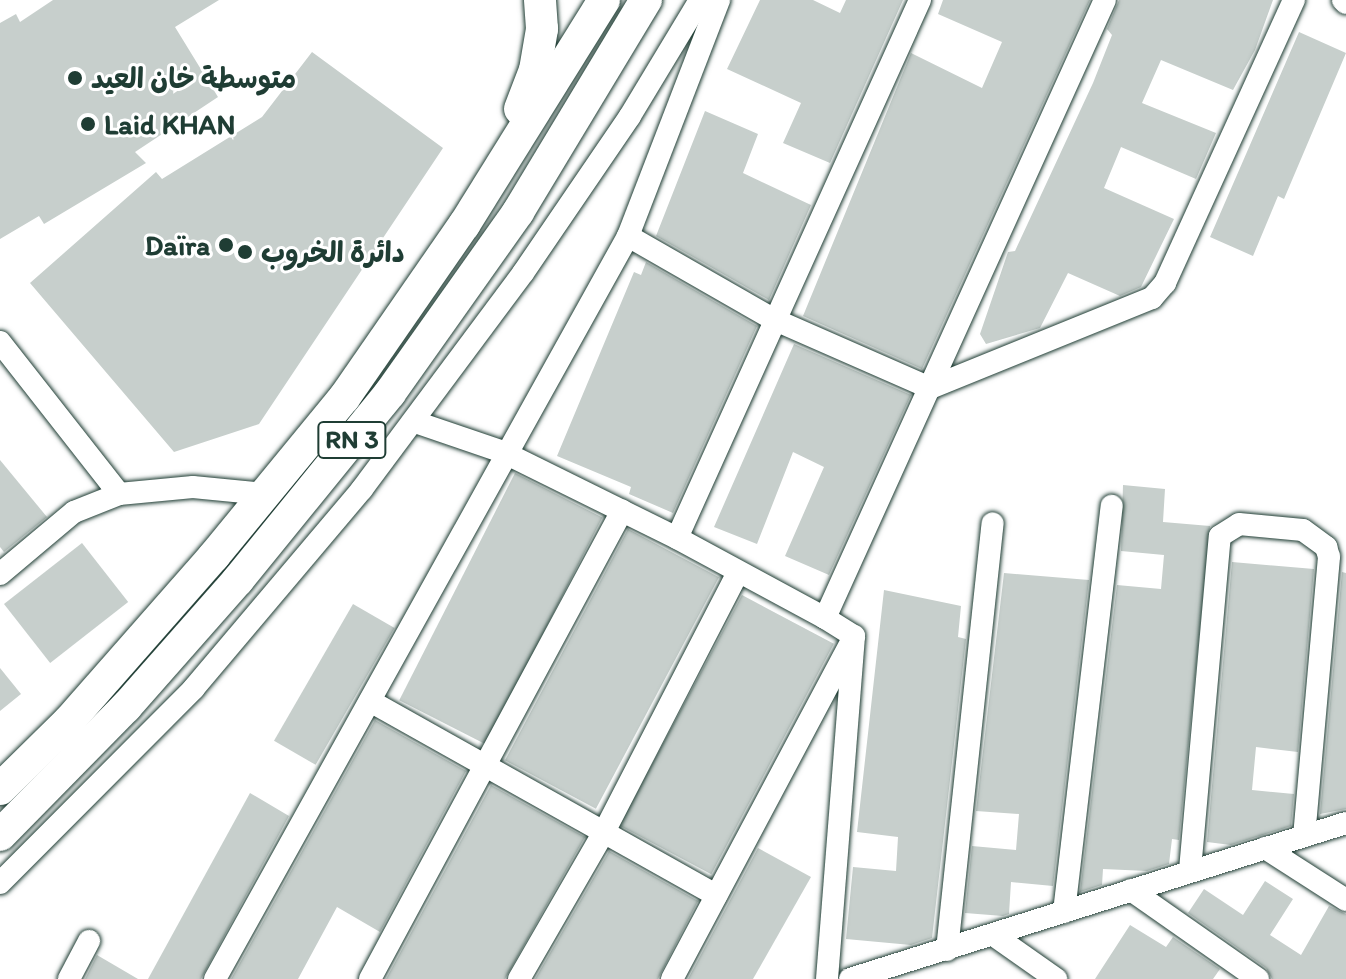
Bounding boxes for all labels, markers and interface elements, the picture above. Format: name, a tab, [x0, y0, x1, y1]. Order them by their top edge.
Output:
place label: متوسطة خان العيد	[91, 61, 296, 95]
marker: متوسطة خان العيد	[66, 69, 84, 87]
place label: Laid KHAN	[104, 107, 236, 141]
marker: Laid KHAN	[79, 115, 97, 133]
place label: Daïra	[145, 228, 210, 262]
place label: دائرة الخروب	[261, 235, 405, 269]
marker: Daïra	[217, 236, 235, 254]
marker: دائرة الخروب	[236, 243, 254, 261]
road number: RN 3	[316, 418, 388, 462]

